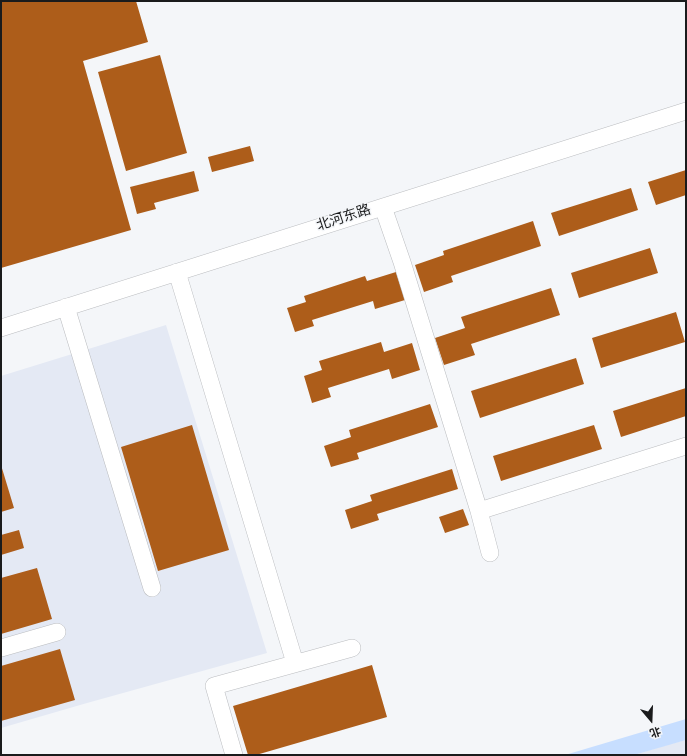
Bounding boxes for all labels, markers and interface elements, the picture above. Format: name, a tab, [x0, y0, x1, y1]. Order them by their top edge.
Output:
street label: 北河东路	[315, 202, 373, 236]
north arrow	[631, 700, 671, 740]
text: 北	[647, 722, 663, 742]

